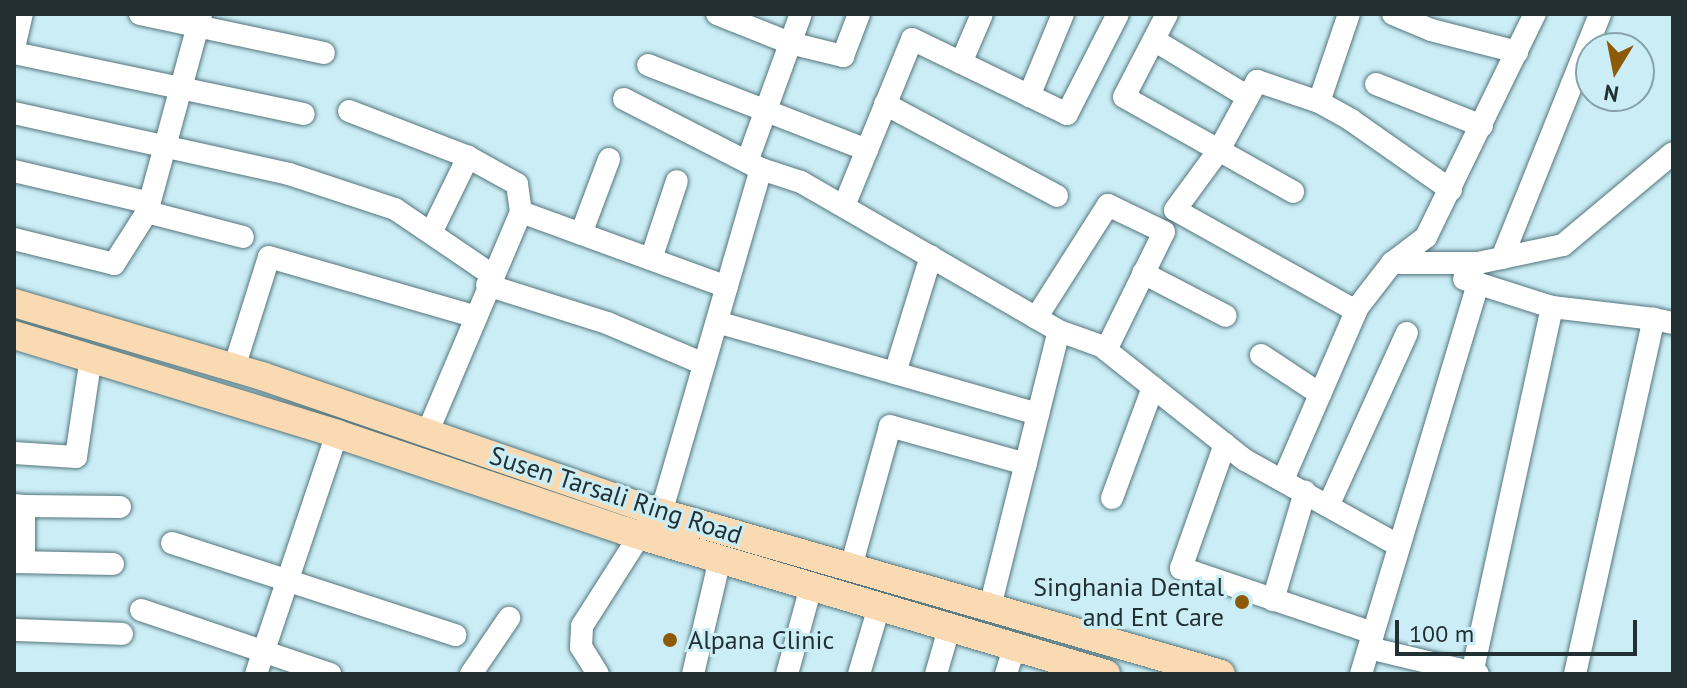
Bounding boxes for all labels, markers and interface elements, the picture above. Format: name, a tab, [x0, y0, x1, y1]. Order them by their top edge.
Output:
north arrow	[1575, 32, 1655, 112]
text: N	[1602, 79, 1621, 109]
street label: Susen Tarsali Ring Road	[485, 439, 747, 551]
place label: Singhania Dental and Ent Care	[1033, 571, 1224, 632]
marker: Singhania Dental and Ent Care	[1231, 591, 1253, 613]
scale bar	[1399, 604, 1641, 654]
text: 100 m	[1409, 618, 1474, 649]
place label: Alpana Clinic	[688, 624, 834, 656]
marker: Alpana Clinic	[659, 629, 681, 651]

